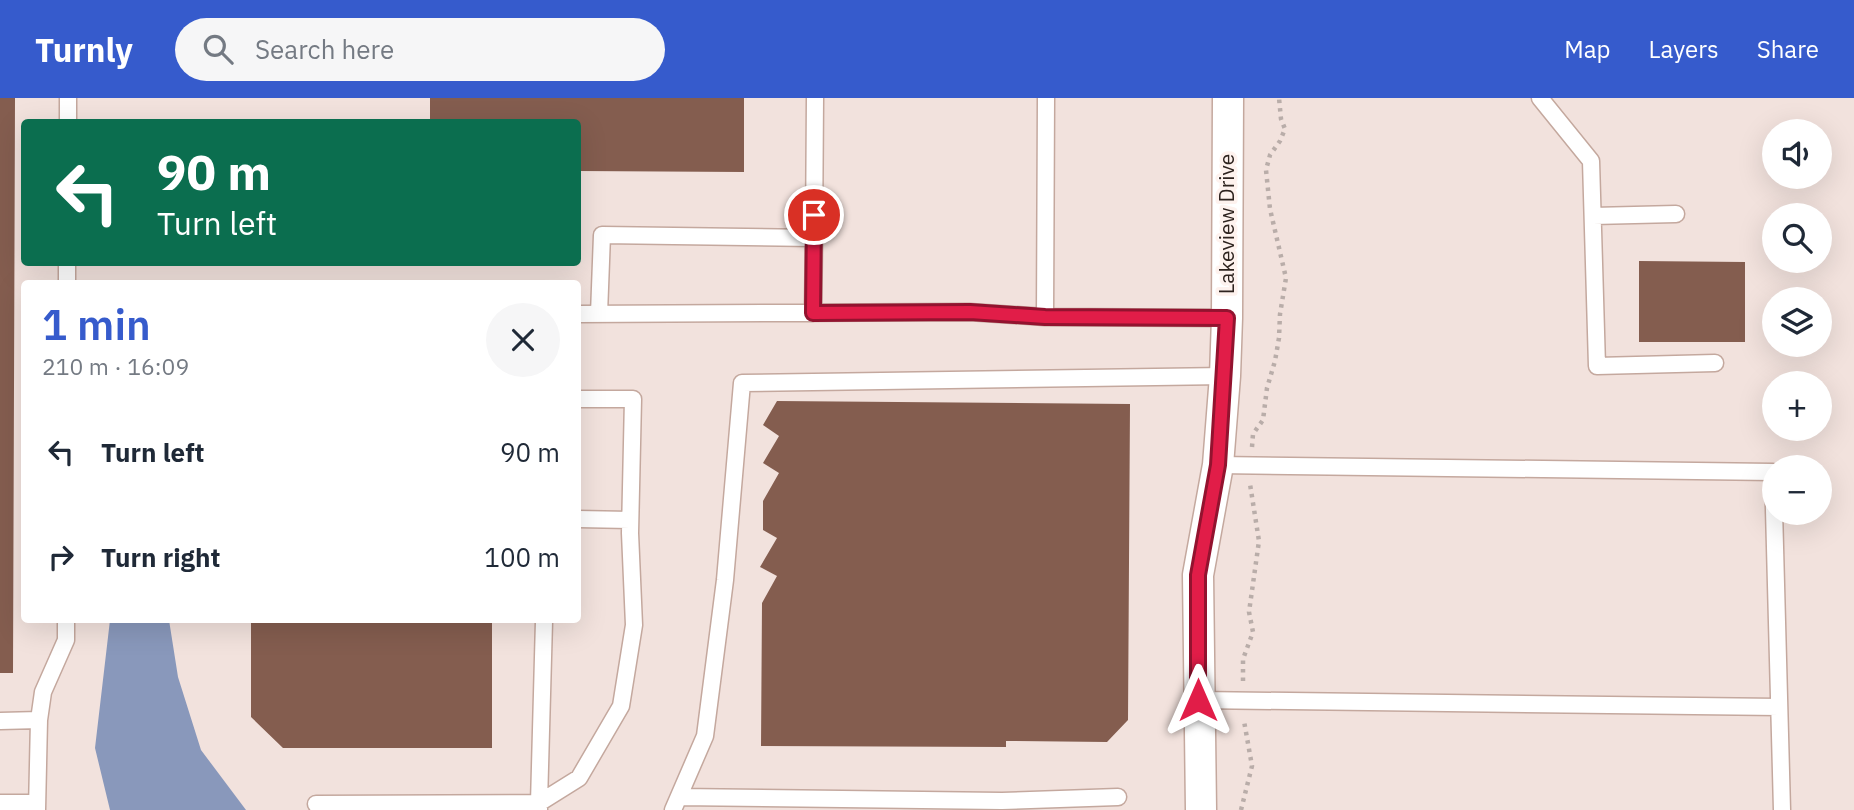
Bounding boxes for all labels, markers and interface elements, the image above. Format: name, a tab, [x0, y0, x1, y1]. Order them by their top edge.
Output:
search box	[175, 18, 665, 81]
text: Turnly	[35, 28, 133, 71]
icon: search	[199, 30, 237, 68]
text: Search here	[255, 32, 394, 66]
text: Map	[1564, 33, 1611, 65]
text: Layers	[1649, 33, 1719, 65]
text: Share	[1757, 33, 1819, 65]
map controls	[1762, 119, 1832, 525]
button: sound	[1762, 119, 1832, 189]
text: 90 m	[157, 140, 271, 203]
icon: left	[42, 147, 133, 238]
street label: Lakeview Drive	[1212, 154, 1240, 294]
pin	[784, 185, 844, 245]
icon: arrive	[795, 196, 833, 234]
text: Turn left	[157, 202, 277, 244]
button: search	[1762, 203, 1832, 273]
button: layers	[1762, 287, 1832, 357]
text: 1 min	[42, 297, 151, 352]
button: close	[486, 303, 560, 377]
text: 210 m · 16:09	[42, 351, 189, 381]
button: +	[1762, 371, 1832, 441]
icon: left	[42, 433, 80, 471]
text: Turn left	[101, 435, 204, 469]
text: 90 m	[500, 435, 560, 469]
button: −	[1762, 455, 1832, 525]
icon: right	[42, 538, 80, 576]
text: Turn right	[101, 540, 220, 574]
text: 100 m	[484, 540, 560, 574]
position arrow	[1161, 663, 1235, 737]

